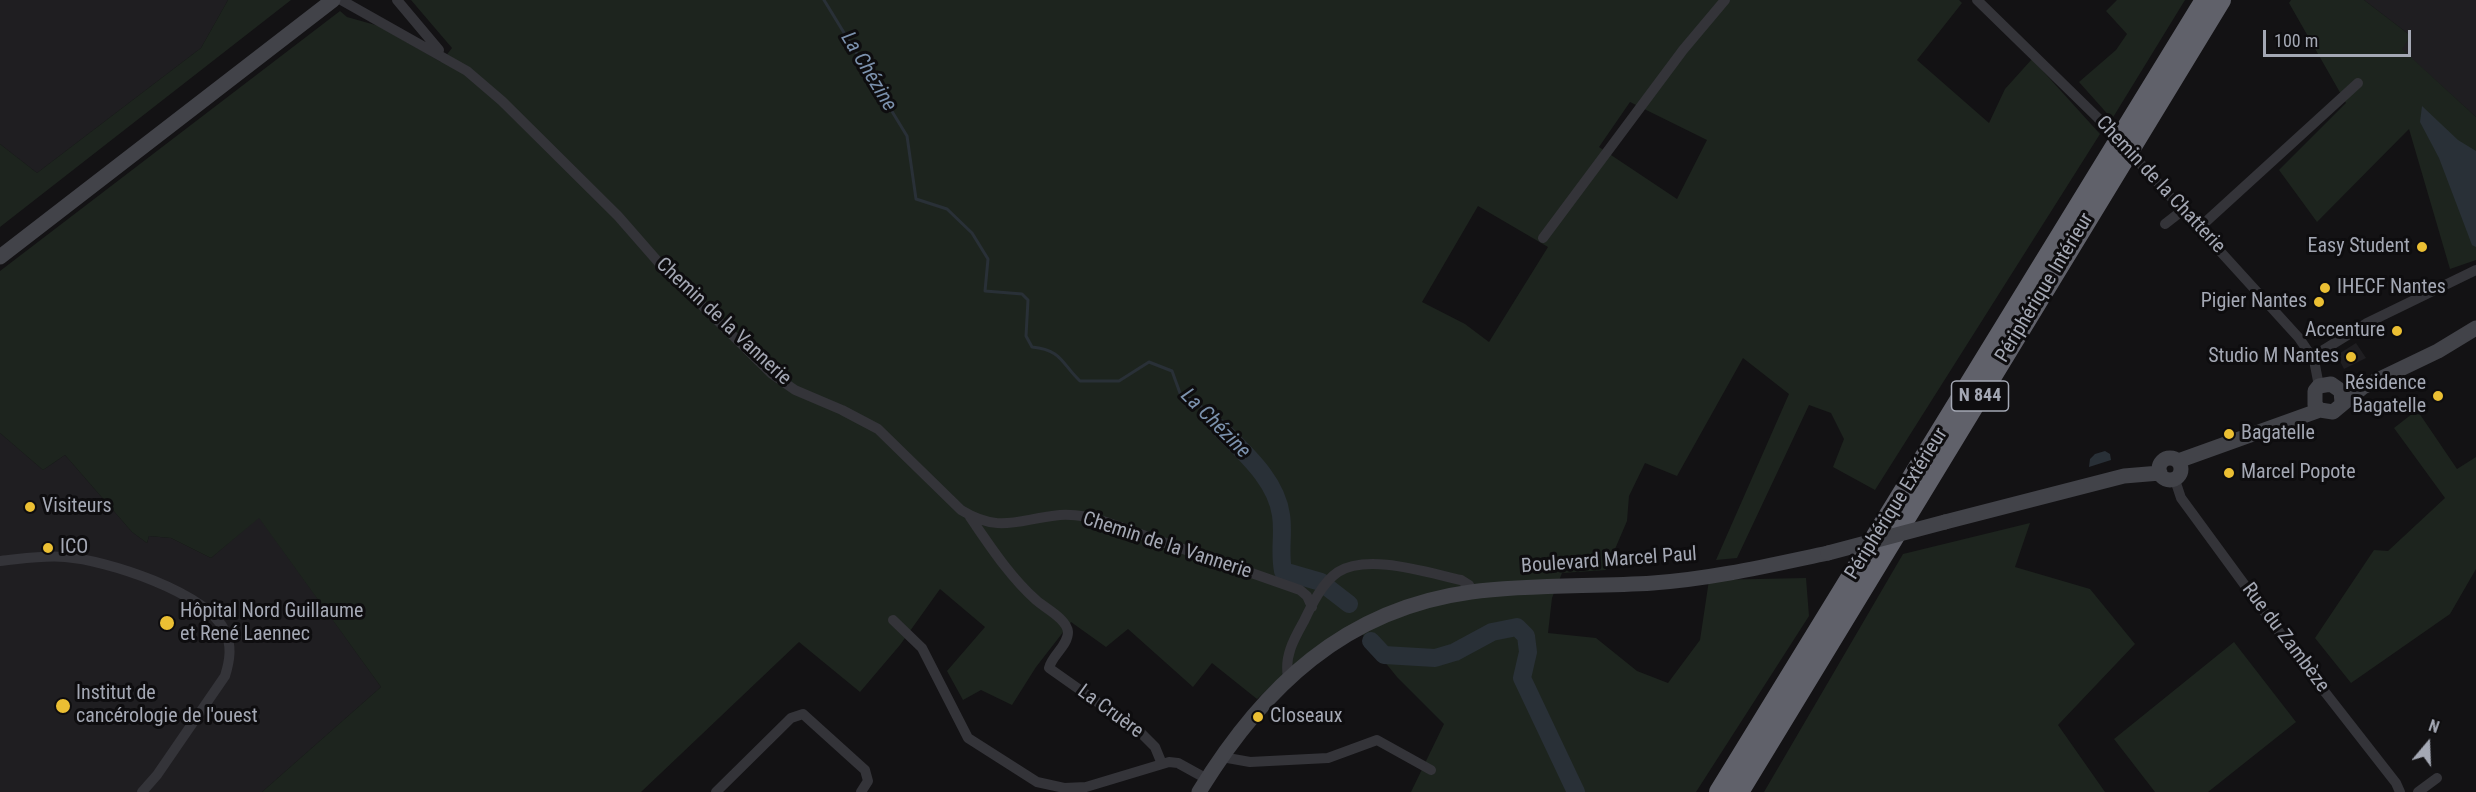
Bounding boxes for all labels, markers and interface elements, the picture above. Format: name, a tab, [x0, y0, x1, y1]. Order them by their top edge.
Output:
scale bar	[2266, 18, 2414, 56]
water label: La Chézine	[834, 28, 902, 116]
text: 100 m	[2274, 30, 2318, 51]
street label: Chemin de la Chatterie	[2090, 111, 2230, 259]
street label: Périphérique Intérieur	[1991, 209, 2099, 367]
place label: Easy Student	[2308, 235, 2410, 259]
marker: Easy Student	[2415, 240, 2429, 254]
street label: Chemin de la Vannerie	[650, 253, 796, 391]
place label: IHECF Nantes	[2337, 276, 2446, 300]
marker: IHECF Nantes	[2318, 281, 2332, 295]
place label: Pigier Nantes	[2201, 290, 2307, 314]
marker: Pigier Nantes	[2312, 295, 2326, 309]
place label: Accenture	[2305, 319, 2385, 343]
marker: Accenture	[2390, 324, 2404, 338]
place label: Studio M Nantes	[2208, 345, 2339, 369]
marker: Studio M Nantes	[2344, 350, 2358, 364]
place label: Résidence Bagatelle	[2345, 372, 2426, 419]
road number: N 844	[1952, 381, 2008, 411]
water label: La Chézine	[1175, 384, 1255, 464]
marker: Résidence Bagatelle	[2431, 389, 2445, 403]
place label: Bagatelle	[2241, 422, 2315, 446]
street label: Périphérique Extérieur	[1841, 424, 1953, 584]
marker: Bagatelle	[2222, 427, 2236, 441]
place label: Marcel Popote	[2241, 461, 2356, 485]
marker: Marcel Popote	[2222, 466, 2236, 480]
place label: Visiteurs	[42, 495, 112, 519]
marker: Visiteurs	[23, 500, 37, 514]
street label: Chemin de la Vannerie	[1080, 507, 1254, 585]
place label: ICO	[60, 536, 88, 560]
marker: ICO	[41, 541, 55, 555]
street label: Boulevard Marcel Paul	[1520, 543, 1698, 579]
street label: Rue du Zambèze	[2236, 579, 2334, 697]
place label: Hôpital Nord Guillaume et René Laennec	[180, 600, 363, 647]
marker: Hôpital Nord Guillaume et René Laennec	[158, 614, 176, 632]
street label: La Cruère	[1072, 680, 1148, 744]
place label: Institut de cancérologie de l'ouest	[76, 682, 258, 729]
marker: Institut de cancérologie de l'ouest	[54, 697, 72, 715]
place label: Closeaux	[1270, 705, 1342, 729]
marker: Closeaux	[1251, 710, 1265, 724]
north arrow	[2398, 714, 2458, 774]
text: N	[2426, 716, 2442, 737]

